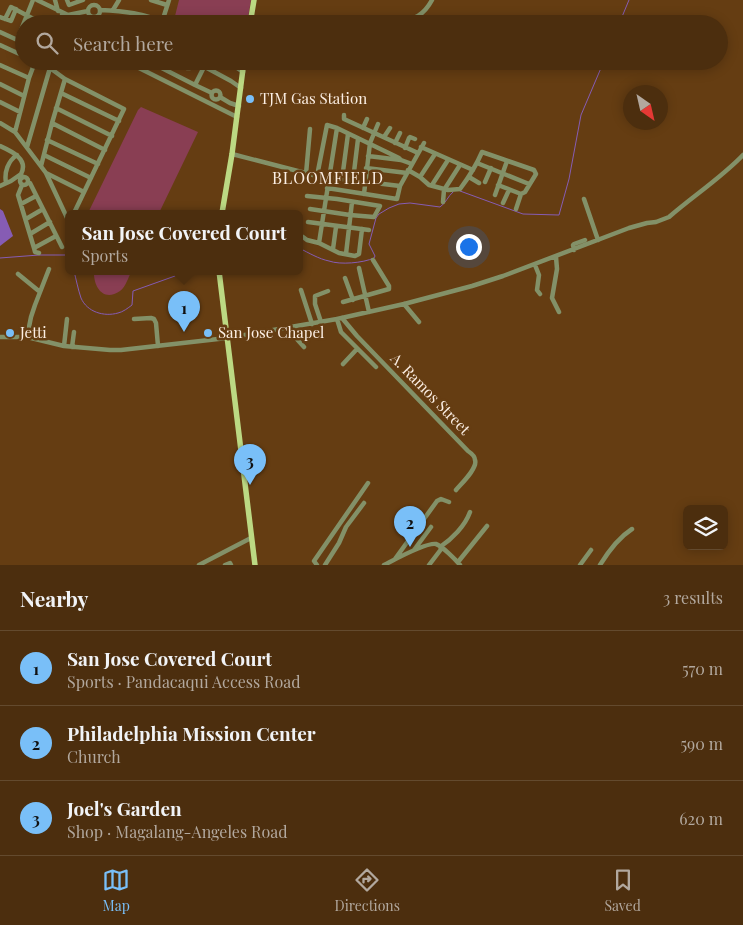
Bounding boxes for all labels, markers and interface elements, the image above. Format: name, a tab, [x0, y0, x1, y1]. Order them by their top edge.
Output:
search box	[15, 15, 728, 70]
icon: search	[33, 29, 61, 57]
text: Search here	[73, 30, 173, 56]
north arrow	[623, 85, 668, 130]
place label: TJM Gas Station	[260, 88, 367, 108]
marker: TJM Gas Station	[244, 93, 256, 105]
district label: BLOOMFIELD	[272, 167, 384, 188]
popup	[65, 210, 303, 275]
text: San Jose Covered Court	[82, 219, 287, 245]
your location	[456, 234, 482, 260]
text: Sports	[82, 245, 128, 266]
pin: 1	[168, 291, 200, 332]
place label: Jetti	[19, 322, 47, 342]
place label: San Jose Chapel	[218, 322, 324, 342]
marker: Jetti	[4, 327, 16, 339]
marker: San Jose Chapel	[202, 327, 214, 339]
street label: A. Ramos Street	[386, 347, 475, 439]
pin: 3	[234, 444, 266, 485]
map controls	[683, 505, 728, 550]
button: layers	[683, 505, 728, 550]
pin: 2	[394, 506, 426, 547]
text: Nearby	[20, 584, 89, 612]
text: 3 results	[663, 587, 723, 608]
text: San Jose Covered Court	[67, 645, 272, 671]
text: 1	[33, 658, 39, 679]
text: 570 m	[682, 658, 723, 679]
text: Sports · Pandacaqui Access Road	[67, 671, 300, 692]
text: Philadelphia Mission Center	[67, 720, 316, 746]
text: 2	[32, 733, 40, 754]
text: 590 m	[680, 733, 723, 754]
text: Church	[67, 746, 121, 767]
text: Joel's Garden	[67, 795, 182, 821]
text: 3	[32, 808, 40, 829]
text: 620 m	[679, 808, 723, 829]
text: Shop · Magalang-Angeles Road	[67, 821, 287, 842]
tab: Map	[102, 866, 130, 915]
tab: Directions	[335, 866, 400, 915]
tab: Saved	[604, 866, 641, 915]

